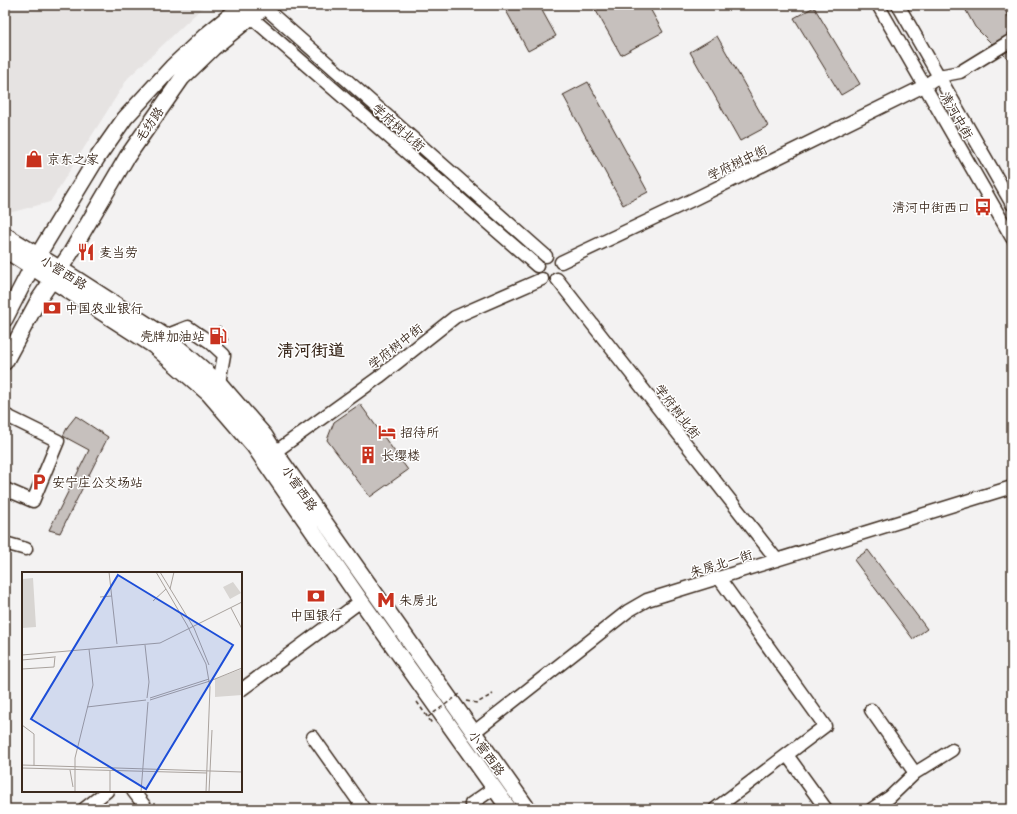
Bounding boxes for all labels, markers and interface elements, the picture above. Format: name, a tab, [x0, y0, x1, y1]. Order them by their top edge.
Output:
street label: 清河中街	[937, 89, 976, 142]
street label: 学府树北街	[369, 100, 428, 154]
street label: 毛纺路	[132, 104, 167, 145]
street label: 学府树中街	[705, 141, 770, 183]
shop icon: 京东之家	[24, 149, 44, 169]
place label: 京东之家	[47, 152, 99, 167]
bus stop icon: 清河中街西口	[973, 197, 993, 217]
place label: 清河中街西口	[892, 200, 970, 215]
restaurant icon: 麦当劳	[76, 242, 96, 262]
place label: 麦当劳	[99, 245, 138, 260]
street label: 小营西路	[38, 252, 90, 293]
bank icon: 中国农业银行	[42, 298, 62, 318]
place label: 中国农业银行	[65, 301, 143, 316]
street label: 学府树中街	[365, 320, 426, 372]
fuel station icon: 壳牌加油站	[208, 326, 228, 346]
place label: 壳牌加油站	[140, 329, 205, 344]
district label: 清河街道	[277, 341, 345, 360]
street label: 学府树北街	[652, 381, 704, 442]
hotel icon: 招待所	[377, 422, 397, 442]
place label: 招待所	[400, 425, 439, 440]
building icon: 长缨楼	[358, 445, 378, 465]
place label: 长缨楼	[381, 448, 420, 463]
street label: 小营西路	[279, 463, 321, 514]
parking icon: 安宁庄公交场站	[29, 472, 49, 492]
place label: 安宁庄公交场站	[52, 475, 143, 490]
street label: 朱房北一街	[688, 547, 754, 580]
inset map	[22, 572, 242, 792]
bank icon: 中国银行	[306, 586, 326, 606]
metro station icon: 朱房北	[376, 590, 396, 610]
place label: 朱房北	[399, 593, 438, 608]
place label: 中国银行	[290, 608, 342, 623]
street label: 小营西路	[465, 728, 508, 779]

